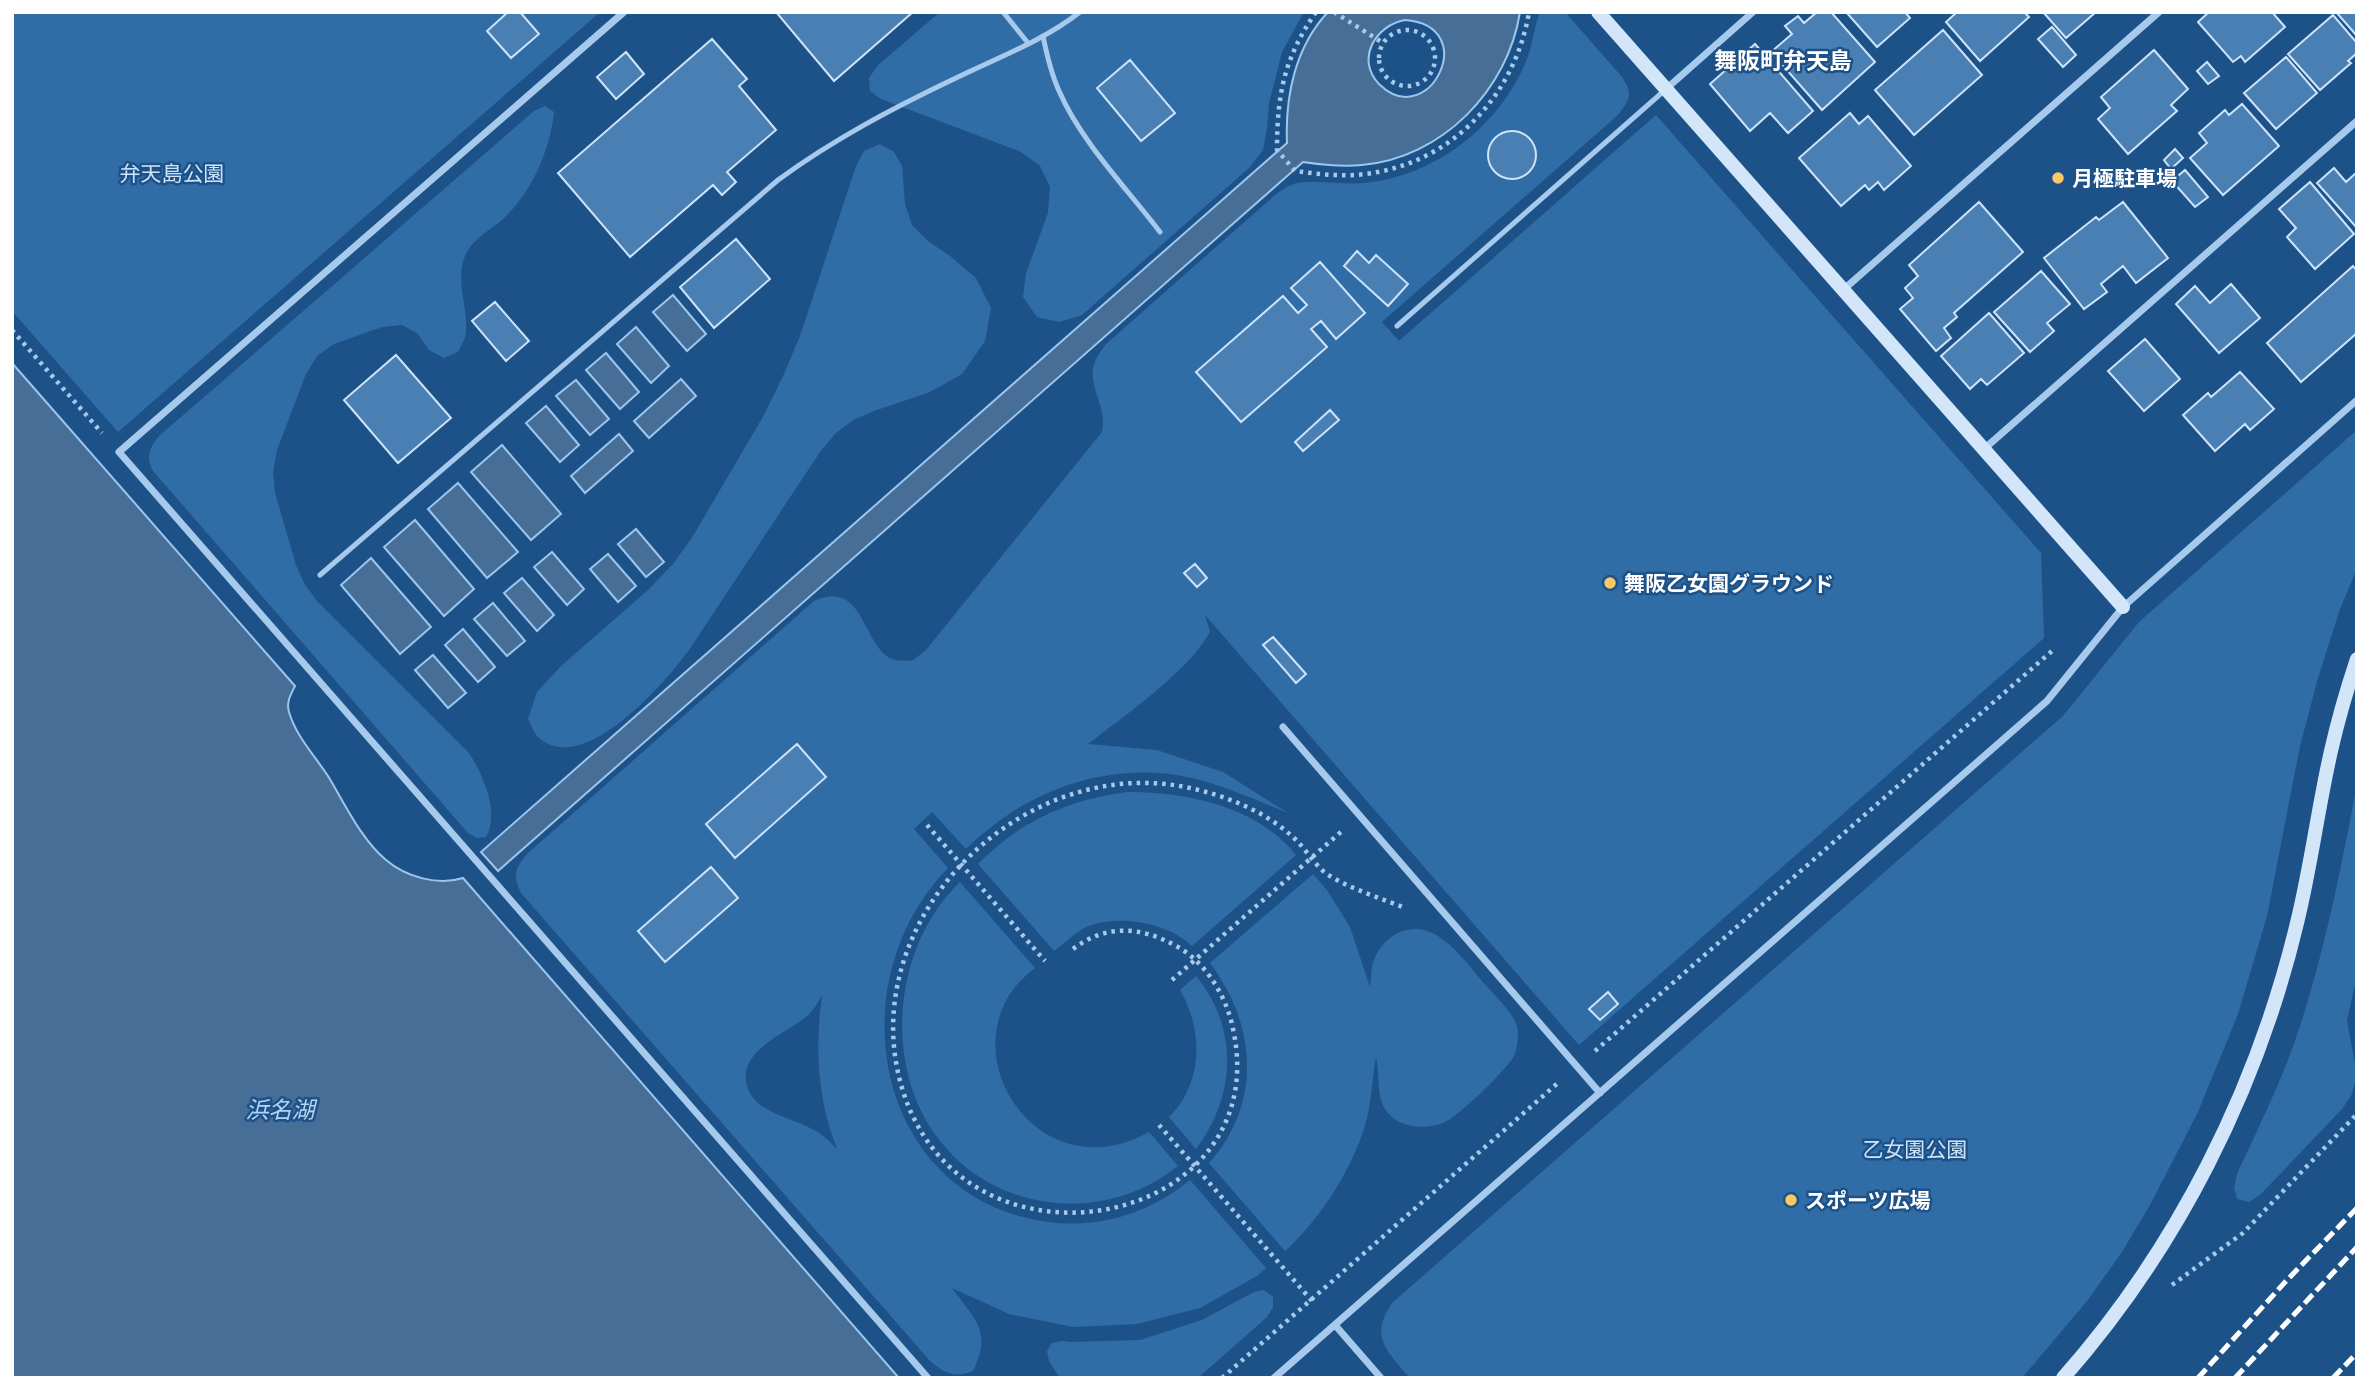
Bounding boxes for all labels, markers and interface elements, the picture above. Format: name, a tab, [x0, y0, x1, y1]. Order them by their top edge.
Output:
district label: 舞阪町弁天島	[1714, 45, 1852, 75]
park label: 弁天島公園	[120, 159, 225, 187]
place label: 月極駐車場	[2072, 164, 2177, 192]
marker: 月極駐車場	[2050, 170, 2066, 186]
place label: 舞阪乙女園グラウンド	[1624, 569, 1834, 597]
marker: 舞阪乙女園グラウンド	[1602, 575, 1618, 591]
water label: 浜名湖	[246, 1094, 318, 1124]
park label: 乙女園公園	[1863, 1135, 1968, 1163]
place label: スポーツ広場	[1805, 1186, 1931, 1214]
marker: スポーツ広場	[1783, 1192, 1799, 1208]

